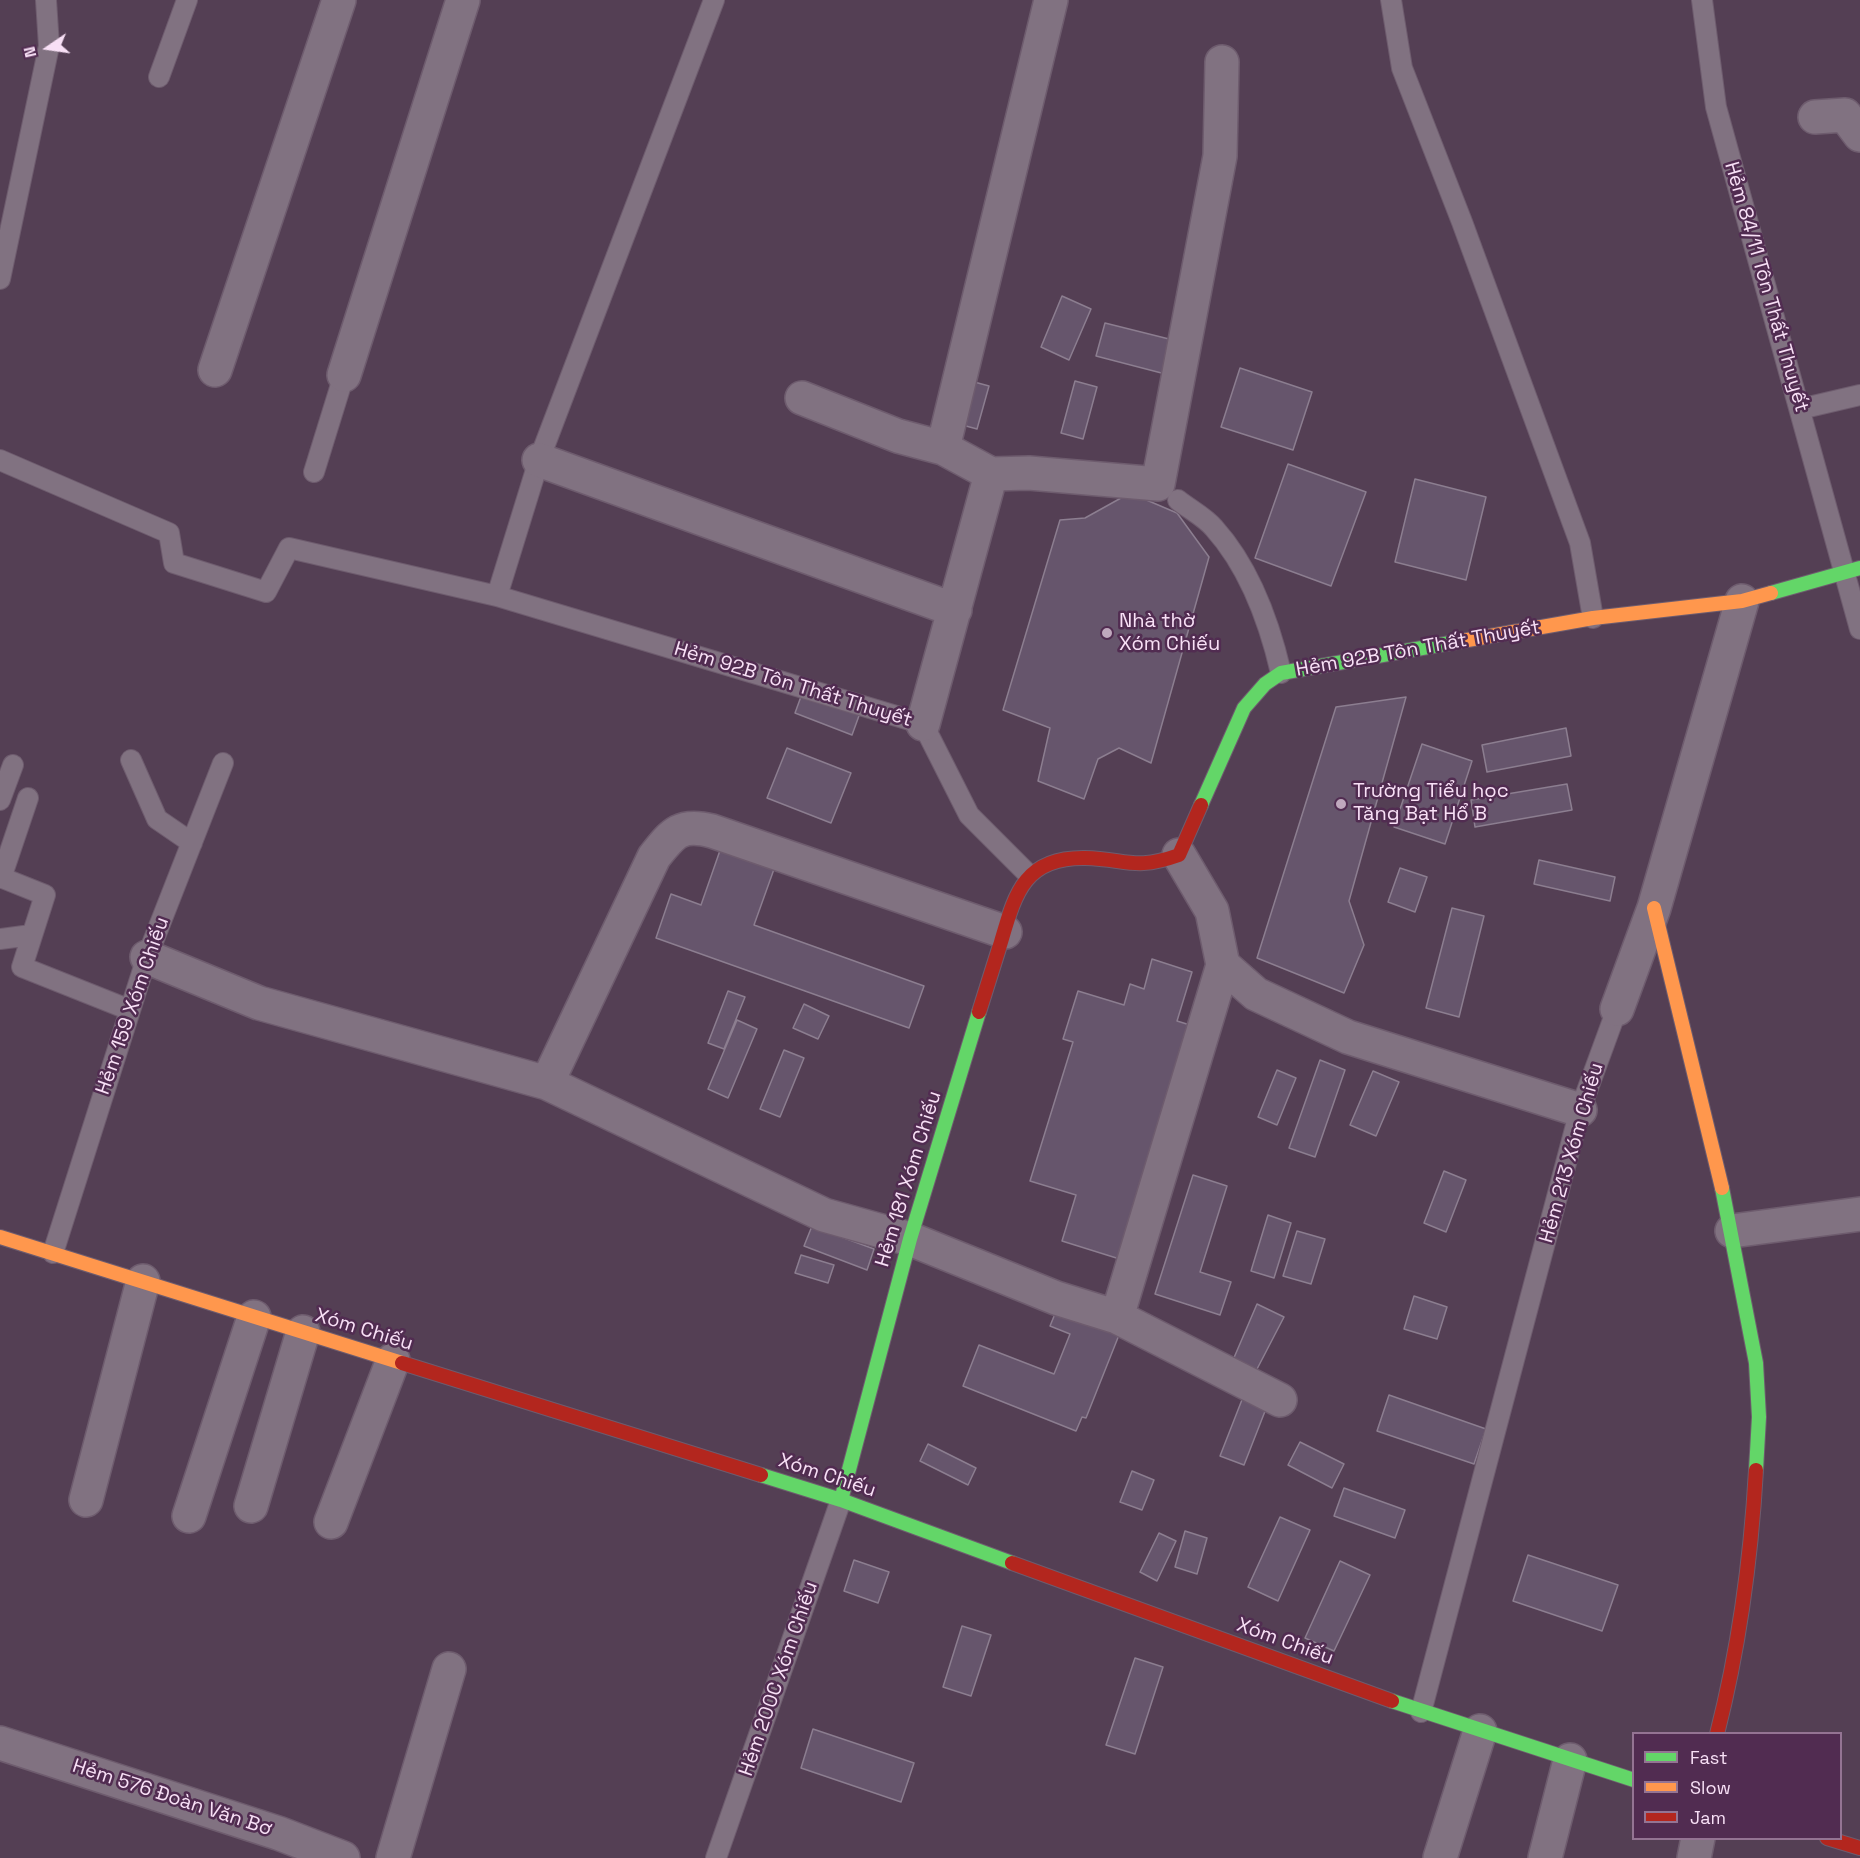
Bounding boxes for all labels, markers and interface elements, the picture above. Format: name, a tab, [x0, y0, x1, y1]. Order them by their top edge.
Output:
north arrow	[18, 18, 78, 78]
text: N	[19, 45, 41, 60]
street label: Hẻm 84/11 Tôn Thất Thuyết	[1719, 159, 1813, 415]
place label: Nhà thờ Xóm Chiếu	[1119, 610, 1220, 657]
street label: Hẻm 92B Tôn Thất Thuyết	[1294, 616, 1542, 682]
marker: Nhà thờ Xóm Chiếu	[1100, 626, 1114, 640]
street label: Hẻm 92B Tôn Thất Thuyết	[671, 637, 915, 733]
place label: Trường Tiểu học Tăng Bạt Hổ B	[1353, 780, 1509, 827]
marker: Trường Tiểu học Tăng Bạt Hổ B	[1334, 797, 1348, 811]
street label: Hẻm 159 Xóm Chiếu	[91, 914, 175, 1098]
street label: Hẻm 213 Xóm Chiếu	[1535, 1060, 1609, 1246]
street label: Hẻm 181 Xóm Chiếu	[871, 1088, 947, 1270]
street label: Xóm Chiếu	[312, 1304, 416, 1356]
street label: Xóm Chiếu	[775, 1449, 879, 1503]
street label: Hẻm 200C Xóm Chiếu	[734, 1579, 824, 1779]
street label: Xóm Chiếu	[1233, 1613, 1337, 1671]
legend	[1632, 1732, 1842, 1840]
text: Fast	[1690, 1746, 1727, 1769]
street label: Hẻm 576 Đoàn Văn Bơ	[69, 1754, 275, 1842]
text: Slow	[1690, 1776, 1731, 1799]
text: Jam	[1690, 1806, 1726, 1829]

